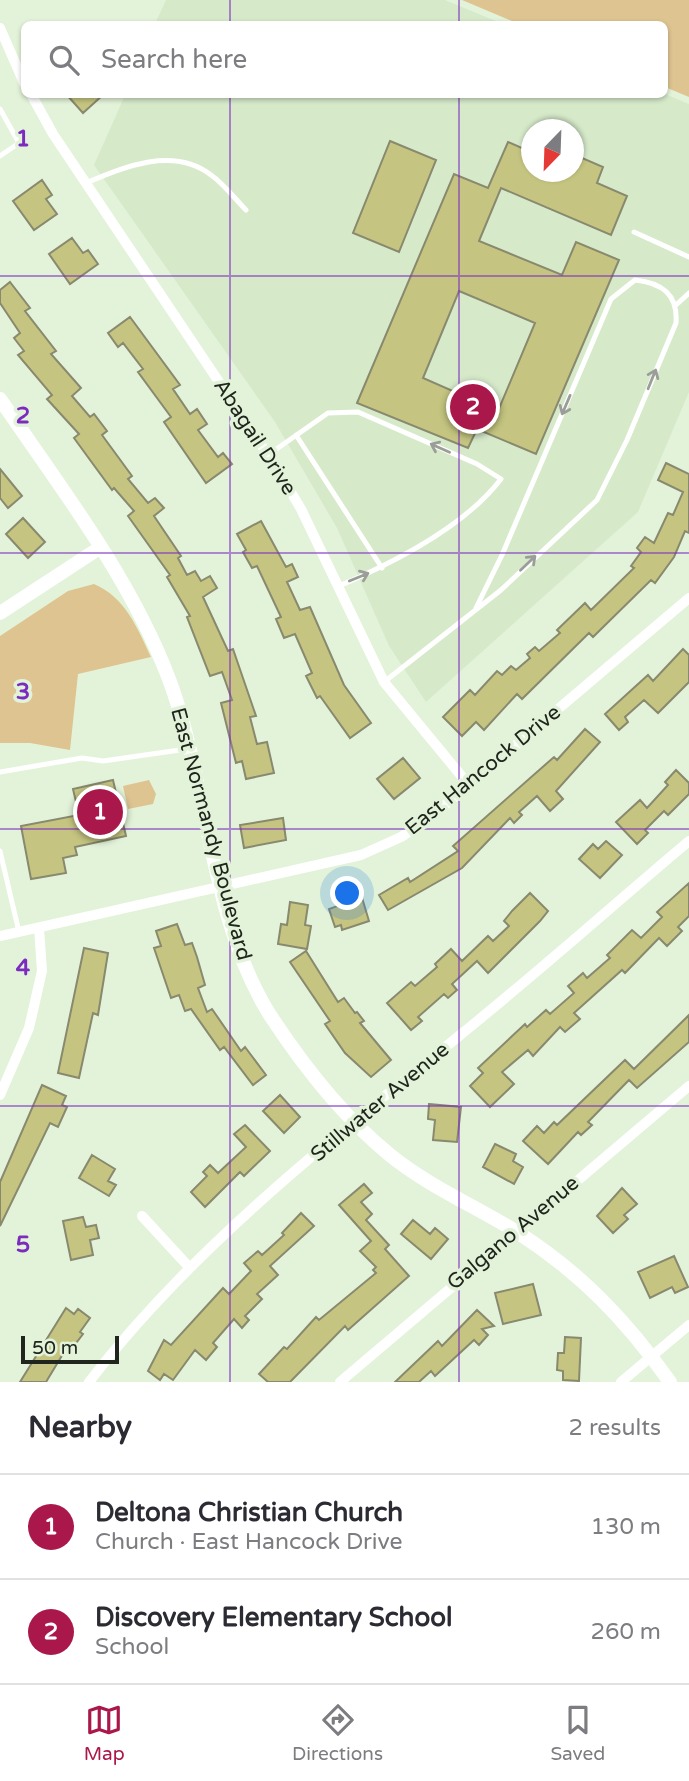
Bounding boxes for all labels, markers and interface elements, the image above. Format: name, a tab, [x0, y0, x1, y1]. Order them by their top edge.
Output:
search box	[21, 21, 668, 98]
icon: search	[45, 41, 83, 79]
text: Search here	[101, 44, 247, 75]
north arrow	[521, 119, 584, 182]
text: 1	[16, 125, 30, 153]
one-way arrow	[647, 368, 660, 390]
street label: Abagail Drive	[208, 374, 302, 500]
pin: 2	[450, 381, 496, 433]
one-way arrow	[558, 393, 571, 415]
text: 2	[16, 402, 30, 430]
one-way arrow	[430, 441, 451, 454]
one-way arrow	[519, 555, 536, 572]
one-way arrow	[348, 570, 370, 583]
text: 3	[16, 678, 30, 706]
street label: East Hancock Drive	[400, 700, 566, 840]
street label: East Normandy Boulevard	[165, 705, 257, 963]
pin: 1	[77, 786, 123, 838]
your location	[330, 876, 364, 910]
text: 4	[16, 954, 31, 982]
street label: Stillwater Avenue	[306, 1037, 454, 1167]
street label: Galgano Avenue	[442, 1171, 584, 1295]
text: 5	[16, 1231, 30, 1259]
scale bar	[21, 1333, 119, 1365]
text: 50 m	[32, 1337, 78, 1359]
text: Nearby	[28, 1409, 132, 1446]
text: 2 results	[568, 1414, 661, 1442]
text: Deltona Christian Church	[95, 1497, 403, 1528]
text: 1	[44, 1513, 58, 1541]
text: 130 m	[591, 1513, 661, 1541]
text: Church · East Hancock Drive	[95, 1528, 403, 1556]
text: Discovery Elementary School	[95, 1602, 453, 1633]
text: 2	[44, 1618, 58, 1646]
text: 260 m	[591, 1618, 661, 1646]
text: School	[95, 1633, 169, 1661]
tab: Map	[84, 1701, 125, 1765]
tab: Directions	[292, 1701, 383, 1765]
tab: Saved	[550, 1701, 605, 1765]

